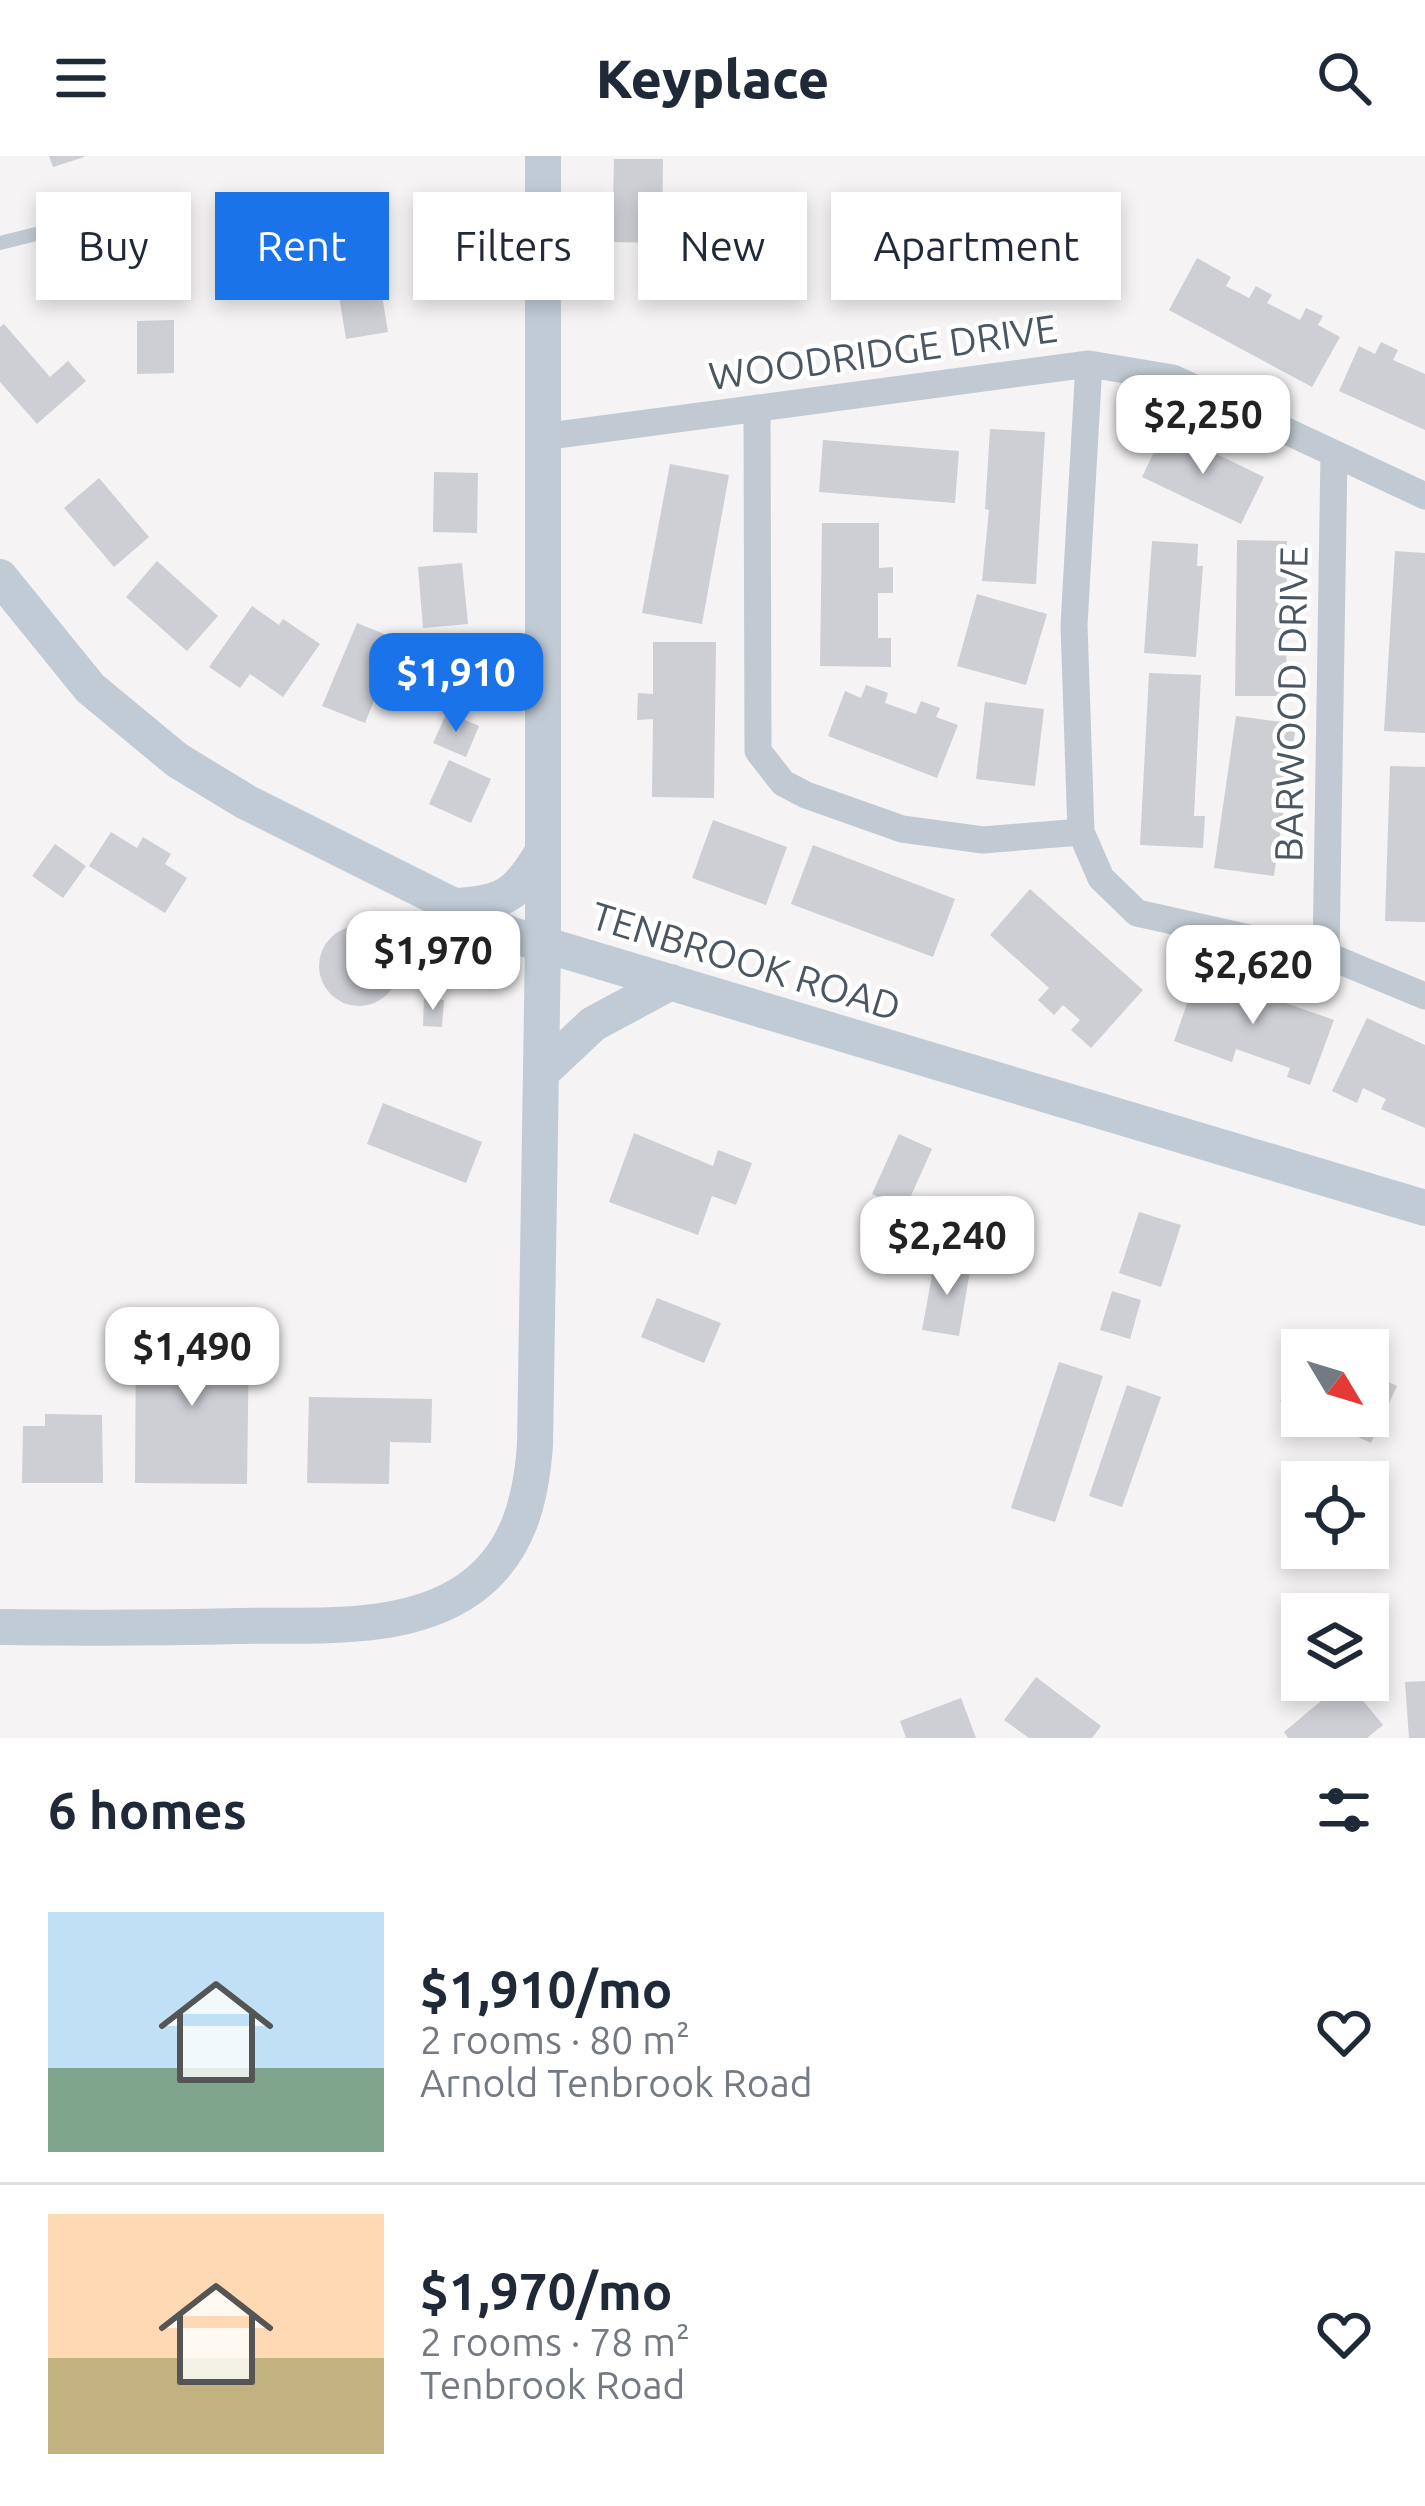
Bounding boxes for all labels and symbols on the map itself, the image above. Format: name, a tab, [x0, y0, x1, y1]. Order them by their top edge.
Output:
street label: WOODRIDGE DRIVE	[706, 306, 1060, 397]
pin: $2,250	[1105, 375, 1301, 477]
street label: BARWOOD DRIVE	[1266, 546, 1315, 862]
pin: $1,910	[358, 633, 554, 735]
street label: TENBROOK ROAD	[587, 893, 906, 1028]
pin: $1,970	[335, 911, 531, 1013]
pin: $2,620	[1155, 925, 1351, 1027]
pin: $2,240	[849, 1196, 1045, 1298]
pin: $1,490	[94, 1307, 290, 1409]
north arrow	[1281, 1329, 1389, 1437]

